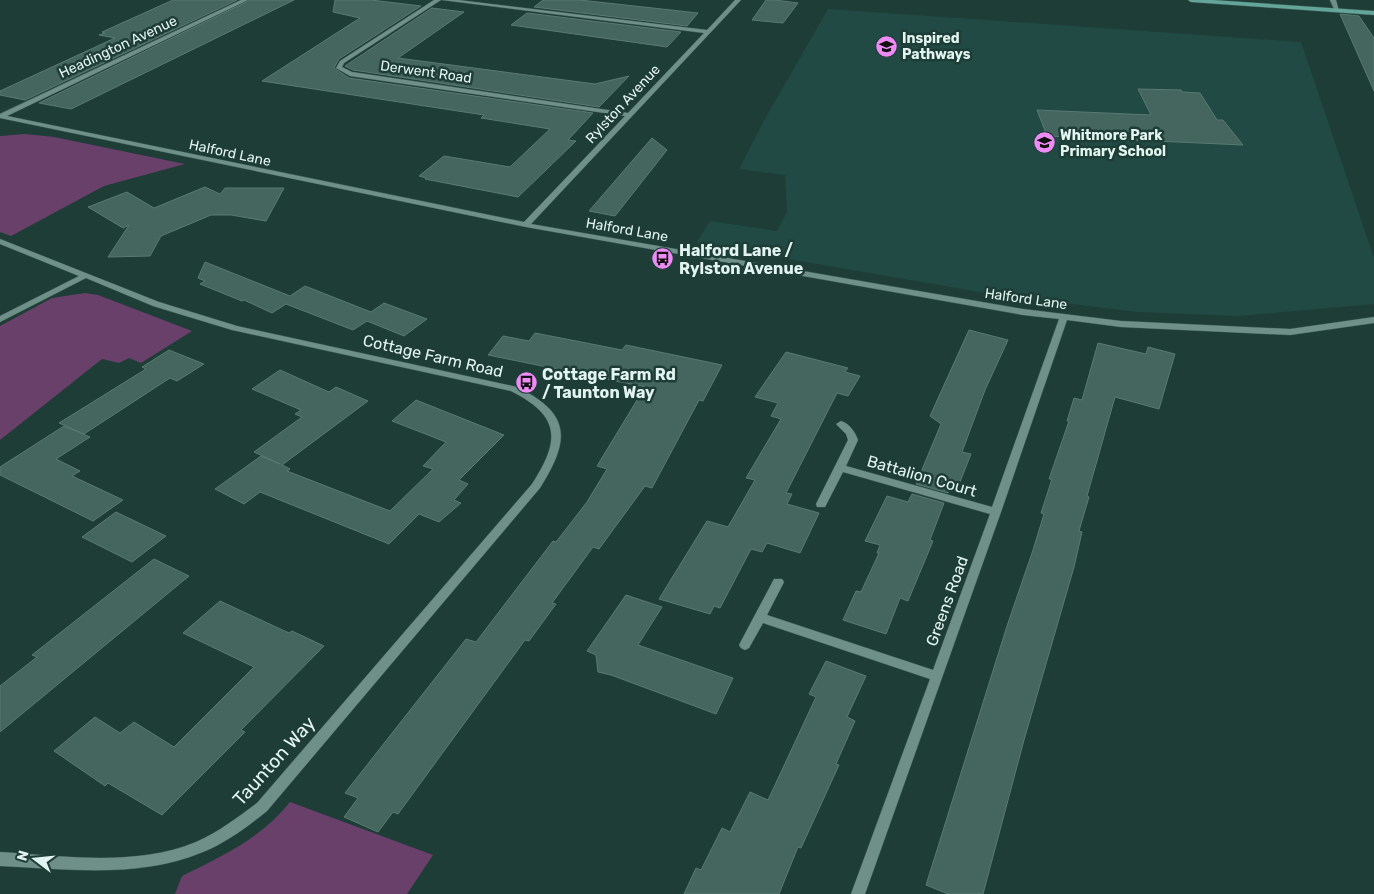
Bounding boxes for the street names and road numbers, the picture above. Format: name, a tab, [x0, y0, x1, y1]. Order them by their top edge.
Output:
street label: Headington Avenue	[56, 12, 180, 82]
street label: Derwent Road	[379, 57, 473, 87]
street label: Rylston Avenue	[582, 61, 664, 147]
street label: Halford Lane	[187, 136, 273, 170]
street label: Halford Lane	[585, 214, 670, 246]
street label: Halford Lane	[984, 285, 1069, 313]
street label: Cottage Farm Road	[361, 331, 505, 381]
street label: Battalion Court	[865, 451, 979, 501]
street label: Greens Road	[922, 553, 972, 649]
street label: Taunton Way	[228, 712, 320, 810]

